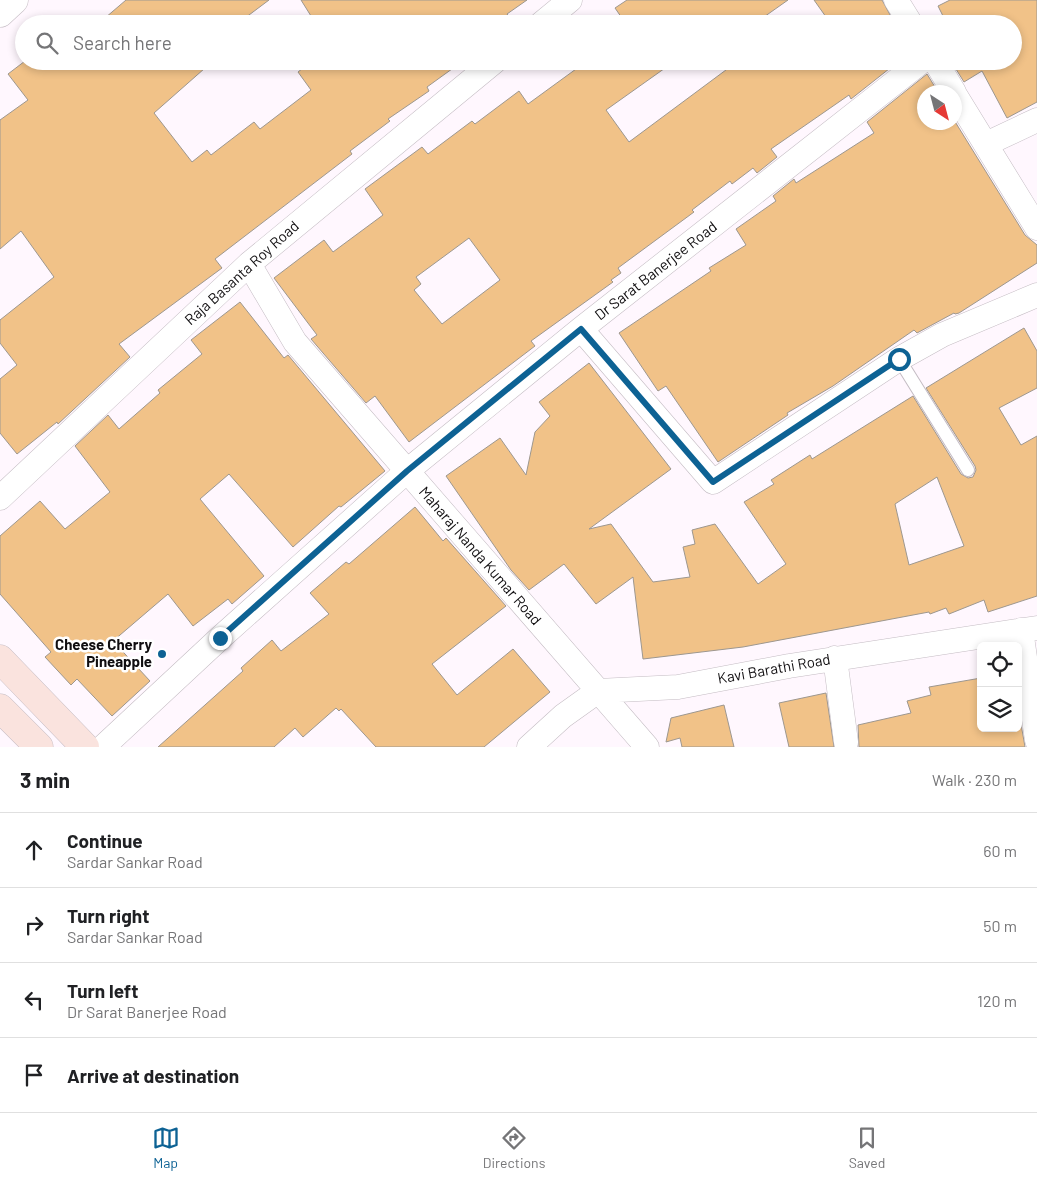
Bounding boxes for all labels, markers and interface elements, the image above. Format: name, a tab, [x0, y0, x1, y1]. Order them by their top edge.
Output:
search box	[15, 15, 1022, 70]
icon: search	[33, 29, 61, 57]
text: Search here	[73, 31, 172, 54]
north arrow	[917, 85, 962, 130]
street label: Raja Basanta Roy Road	[181, 216, 302, 328]
street label: Dr Sarat Banerjee Road	[591, 217, 720, 323]
route start	[888, 348, 911, 371]
street label: Maharaj Nanda Kumar Road	[416, 482, 546, 628]
route end	[209, 627, 232, 650]
place label: Cheese Cherry Pineapple	[55, 635, 152, 670]
map controls	[977, 642, 1022, 732]
button: locate	[977, 642, 1022, 687]
marker: Cheese Cherry Pineapple	[156, 648, 168, 660]
street label: Kavi Barathi Road	[716, 649, 832, 687]
button: layers	[977, 687, 1022, 732]
text: 3 min	[20, 767, 70, 792]
text: Walk · 230 m	[932, 770, 1017, 789]
text: Continue	[67, 829, 143, 852]
icon: ahead	[20, 836, 48, 864]
text: 60 m	[983, 841, 1017, 860]
text: Sardar Sankar Road	[67, 852, 203, 871]
text: Turn right	[67, 904, 149, 927]
icon: right	[20, 911, 48, 939]
text: 50 m	[983, 916, 1017, 935]
text: Sardar Sankar Road	[67, 927, 203, 946]
text: Turn left	[67, 979, 138, 1002]
icon: left	[20, 986, 48, 1014]
text: 120 m	[977, 991, 1017, 1010]
text: Dr Sarat Banerjee Road	[67, 1002, 227, 1021]
icon: arrive	[20, 1061, 48, 1089]
text: Arrive at destination	[67, 1064, 239, 1087]
tab: Map	[152, 1124, 180, 1171]
tab: Directions	[483, 1124, 545, 1171]
tab: Saved	[849, 1124, 885, 1171]

